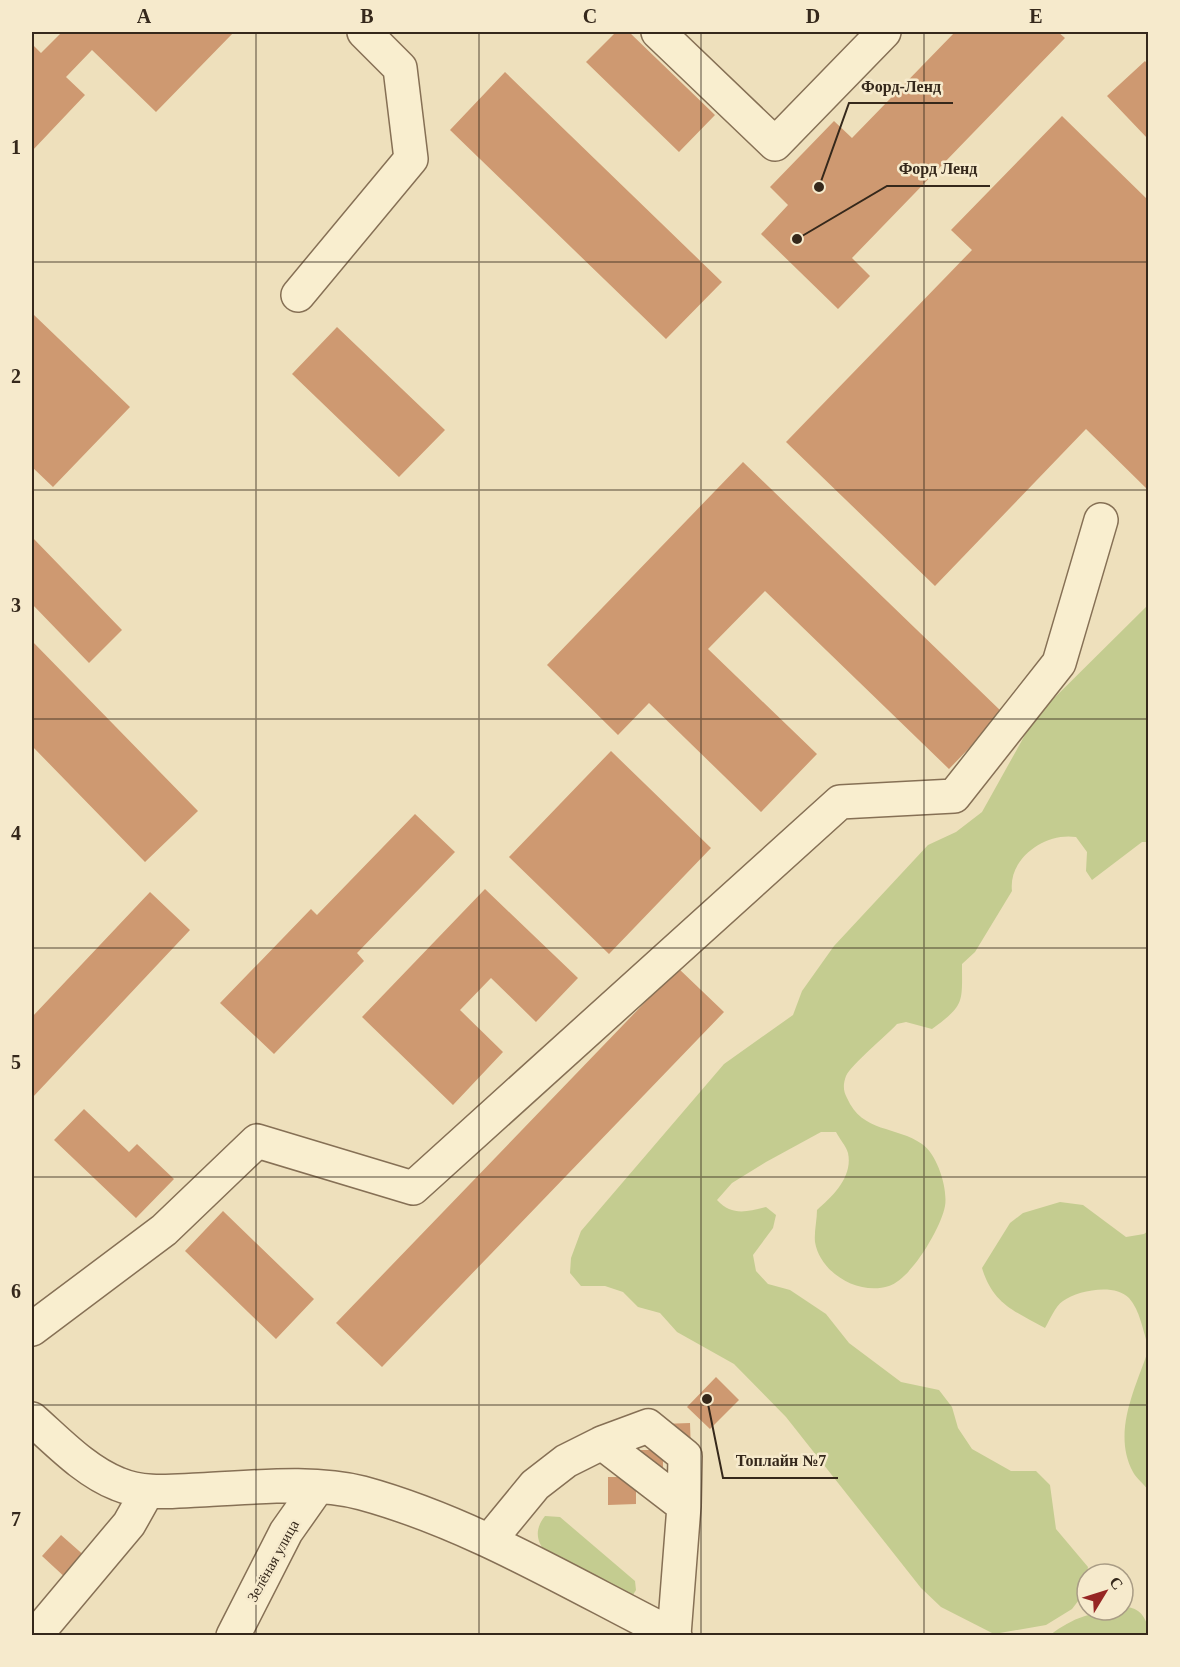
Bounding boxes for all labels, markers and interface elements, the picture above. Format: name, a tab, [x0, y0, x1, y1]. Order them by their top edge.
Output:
text: A	[137, 5, 152, 27]
text: B	[360, 5, 374, 27]
text: C	[583, 5, 597, 27]
text: D	[806, 5, 820, 27]
text: E	[1029, 5, 1043, 27]
callout: Форд-Ленд	[849, 69, 953, 103]
text: Форд-Ленд	[861, 78, 941, 96]
text: 1	[11, 136, 21, 158]
callout: Форд Ленд	[887, 152, 990, 186]
text: Форд Ленд	[899, 160, 977, 178]
text: 2	[11, 365, 21, 387]
text: 3	[11, 594, 21, 616]
text: 4	[11, 822, 21, 844]
text: 5	[11, 1051, 21, 1073]
text: 6	[11, 1280, 21, 1302]
callout: Топлайн №7	[723, 1444, 838, 1478]
text: Топлайн №7	[736, 1452, 826, 1469]
text: 7	[11, 1508, 21, 1530]
street label: Зелёная улица	[244, 1517, 302, 1605]
north arrow	[1075, 1562, 1135, 1622]
text: С	[1106, 1573, 1127, 1593]

